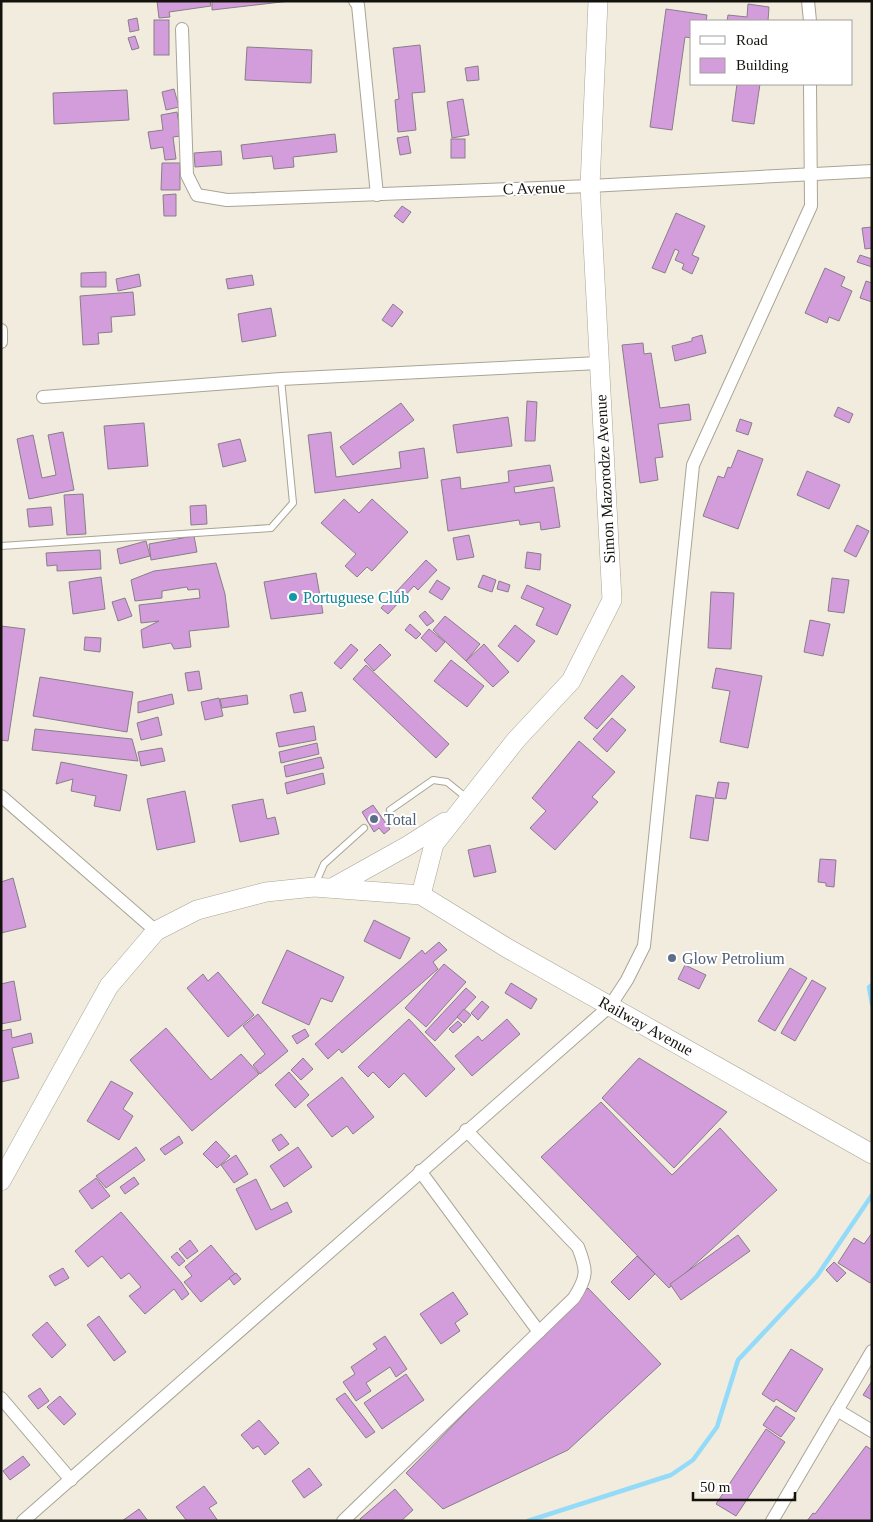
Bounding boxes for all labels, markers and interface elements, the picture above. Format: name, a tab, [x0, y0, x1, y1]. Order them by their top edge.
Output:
legend	[690, 20, 853, 85]
text: Road	[736, 32, 768, 48]
text: Building	[736, 57, 789, 73]
street label: C Avenue	[503, 178, 565, 198]
street label: Simon Mazorodze Avenue	[592, 394, 618, 564]
place label: Portuguese Club	[303, 589, 409, 607]
marker: Portuguese Club	[287, 591, 299, 603]
place label: Total	[384, 811, 417, 828]
marker: Total	[368, 813, 380, 825]
place label: Glow Petrolium	[682, 950, 785, 967]
marker: Glow Petrolium	[666, 952, 678, 964]
street label: Railway Avenue	[595, 993, 696, 1060]
scale bar	[693, 1470, 796, 1502]
text: 50 m	[700, 1479, 731, 1495]

